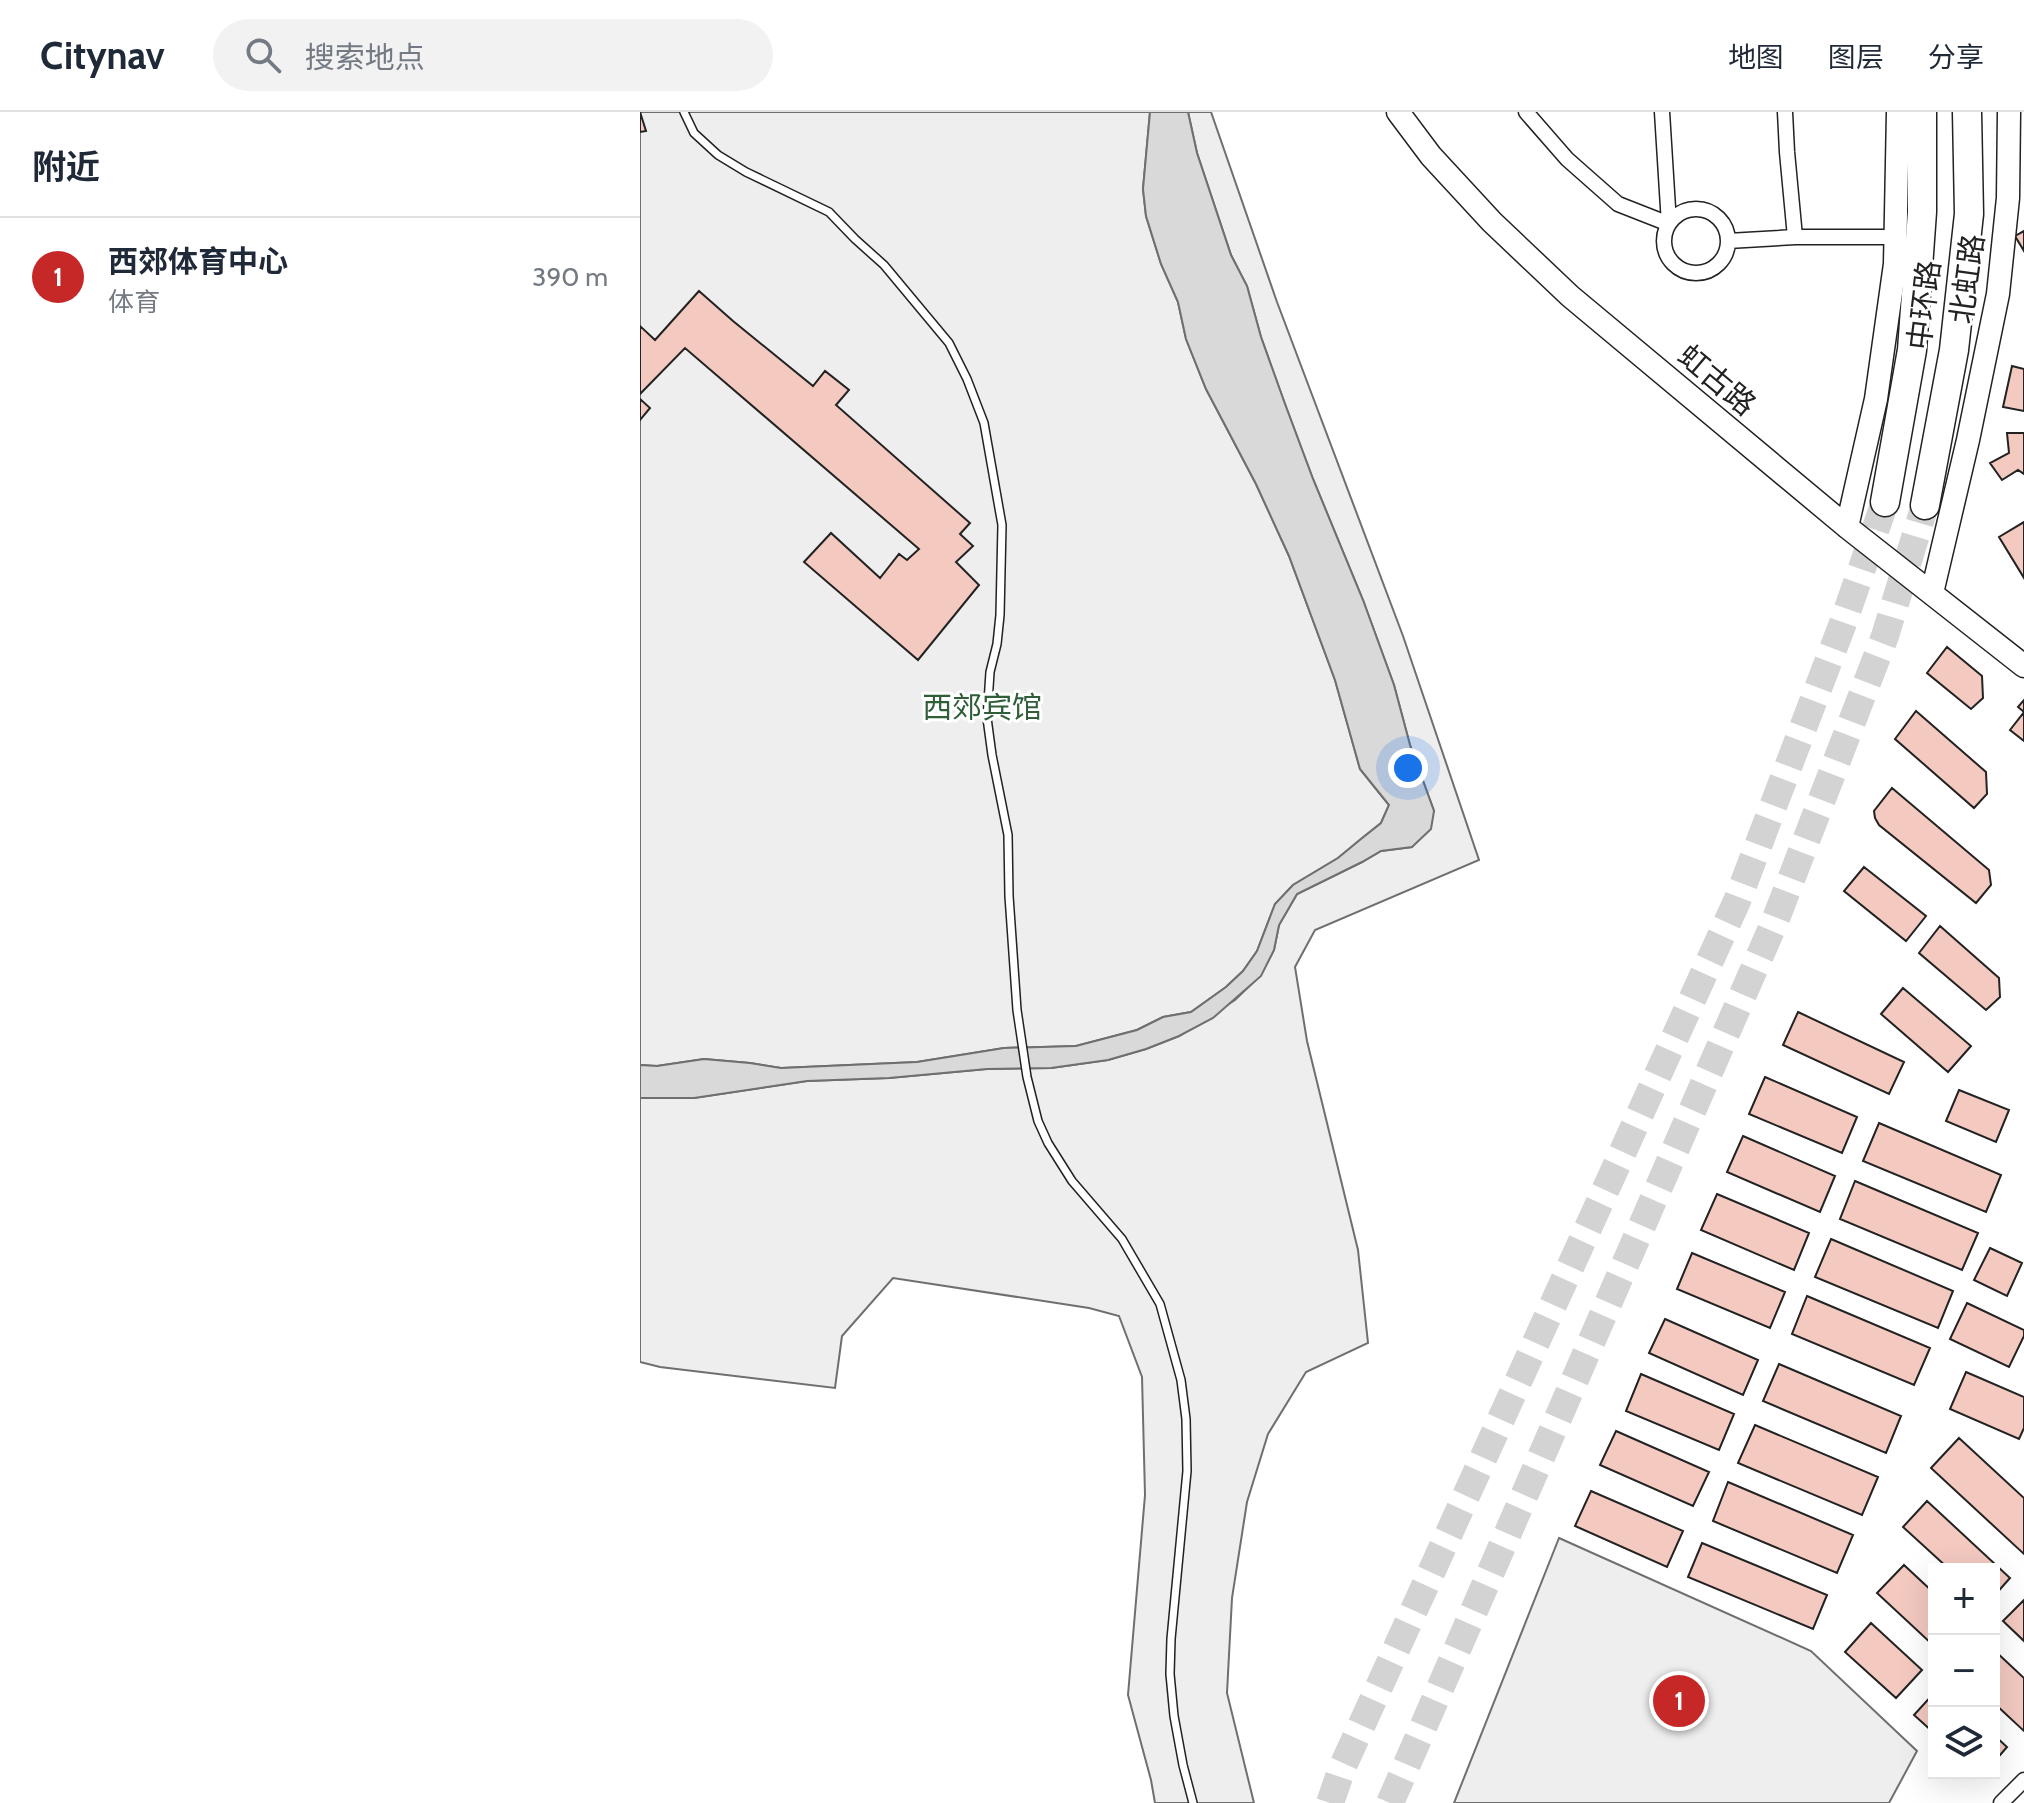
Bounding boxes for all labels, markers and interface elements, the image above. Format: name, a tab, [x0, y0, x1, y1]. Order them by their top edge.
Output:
search box	[213, 19, 773, 91]
text: Citynav	[40, 32, 165, 79]
icon: search	[241, 33, 285, 77]
text: 搜索地点	[305, 39, 425, 76]
text: 地图	[1728, 40, 1784, 74]
text: 图层	[1828, 40, 1884, 74]
text: 分享	[1928, 40, 1984, 74]
text: 附近	[32, 146, 100, 188]
street label: 北虹路	[1942, 232, 1992, 326]
text: 西郊体育中心	[108, 243, 288, 280]
street label: 中环路	[1900, 258, 1948, 352]
text: 1	[53, 261, 63, 293]
text: 390 m	[532, 261, 608, 293]
text: 体育	[108, 286, 160, 318]
street label: 虹古路	[1671, 337, 1763, 423]
park label: 西郊宾馆	[922, 689, 1042, 726]
your location	[1388, 748, 1428, 788]
map controls	[1928, 1563, 2000, 1779]
button: +	[1928, 1563, 2000, 1635]
button: −	[1928, 1635, 2000, 1707]
pin: 1	[1653, 1671, 1705, 1731]
button: layers	[1928, 1707, 2000, 1779]

